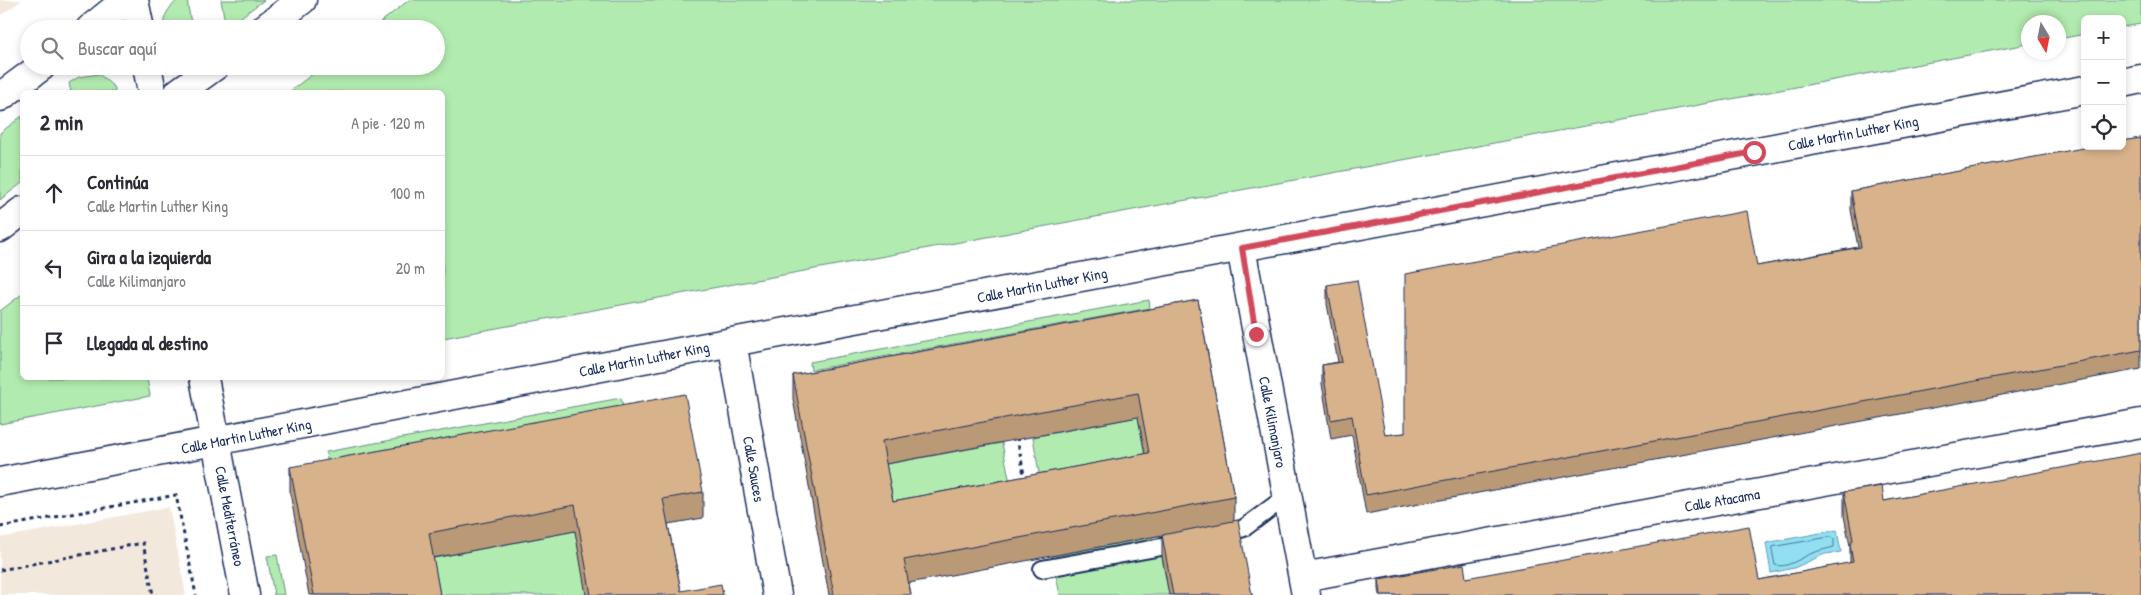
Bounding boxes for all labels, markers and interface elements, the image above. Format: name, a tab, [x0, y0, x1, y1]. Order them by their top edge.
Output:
north arrow	[2021, 15, 2066, 60]
map controls	[2081, 15, 2126, 150]
button: +	[2081, 15, 2126, 60]
search box	[20, 20, 445, 75]
icon: search	[38, 34, 66, 62]
text: Buscar aquí	[78, 35, 157, 61]
button: −	[2081, 60, 2126, 105]
button: locate	[2081, 105, 2126, 150]
text: 2 min	[40, 108, 83, 137]
street label: Calle Martin Luther King	[1786, 110, 1920, 156]
text: A pie · 120 m	[351, 112, 425, 134]
route start	[1743, 141, 1766, 164]
text: Continúa	[87, 169, 148, 195]
icon: ahead	[40, 179, 68, 207]
text: 100 m	[390, 182, 425, 204]
text: Calle Martin Luther King	[87, 195, 228, 217]
text: Gira a la izquierda	[87, 244, 211, 270]
icon: left	[40, 254, 68, 282]
text: 20 m	[396, 257, 425, 279]
street label: Calle Martin Luther King	[975, 262, 1109, 308]
text: Calle Kilimanjaro	[87, 270, 186, 292]
route end	[1245, 323, 1268, 346]
icon: arrive	[40, 329, 68, 357]
text: Llegada al destino	[87, 330, 208, 356]
street label: Calle Martin Luther King	[577, 336, 711, 382]
street label: Calle Kilimanjaro	[1254, 375, 1292, 469]
street label: Calle Martin Luther King	[179, 413, 313, 459]
street label: Calle Sauces	[738, 435, 770, 504]
street label: Calle Mediterráneo	[210, 464, 250, 568]
street label: Calle Atacama	[1683, 483, 1761, 517]

